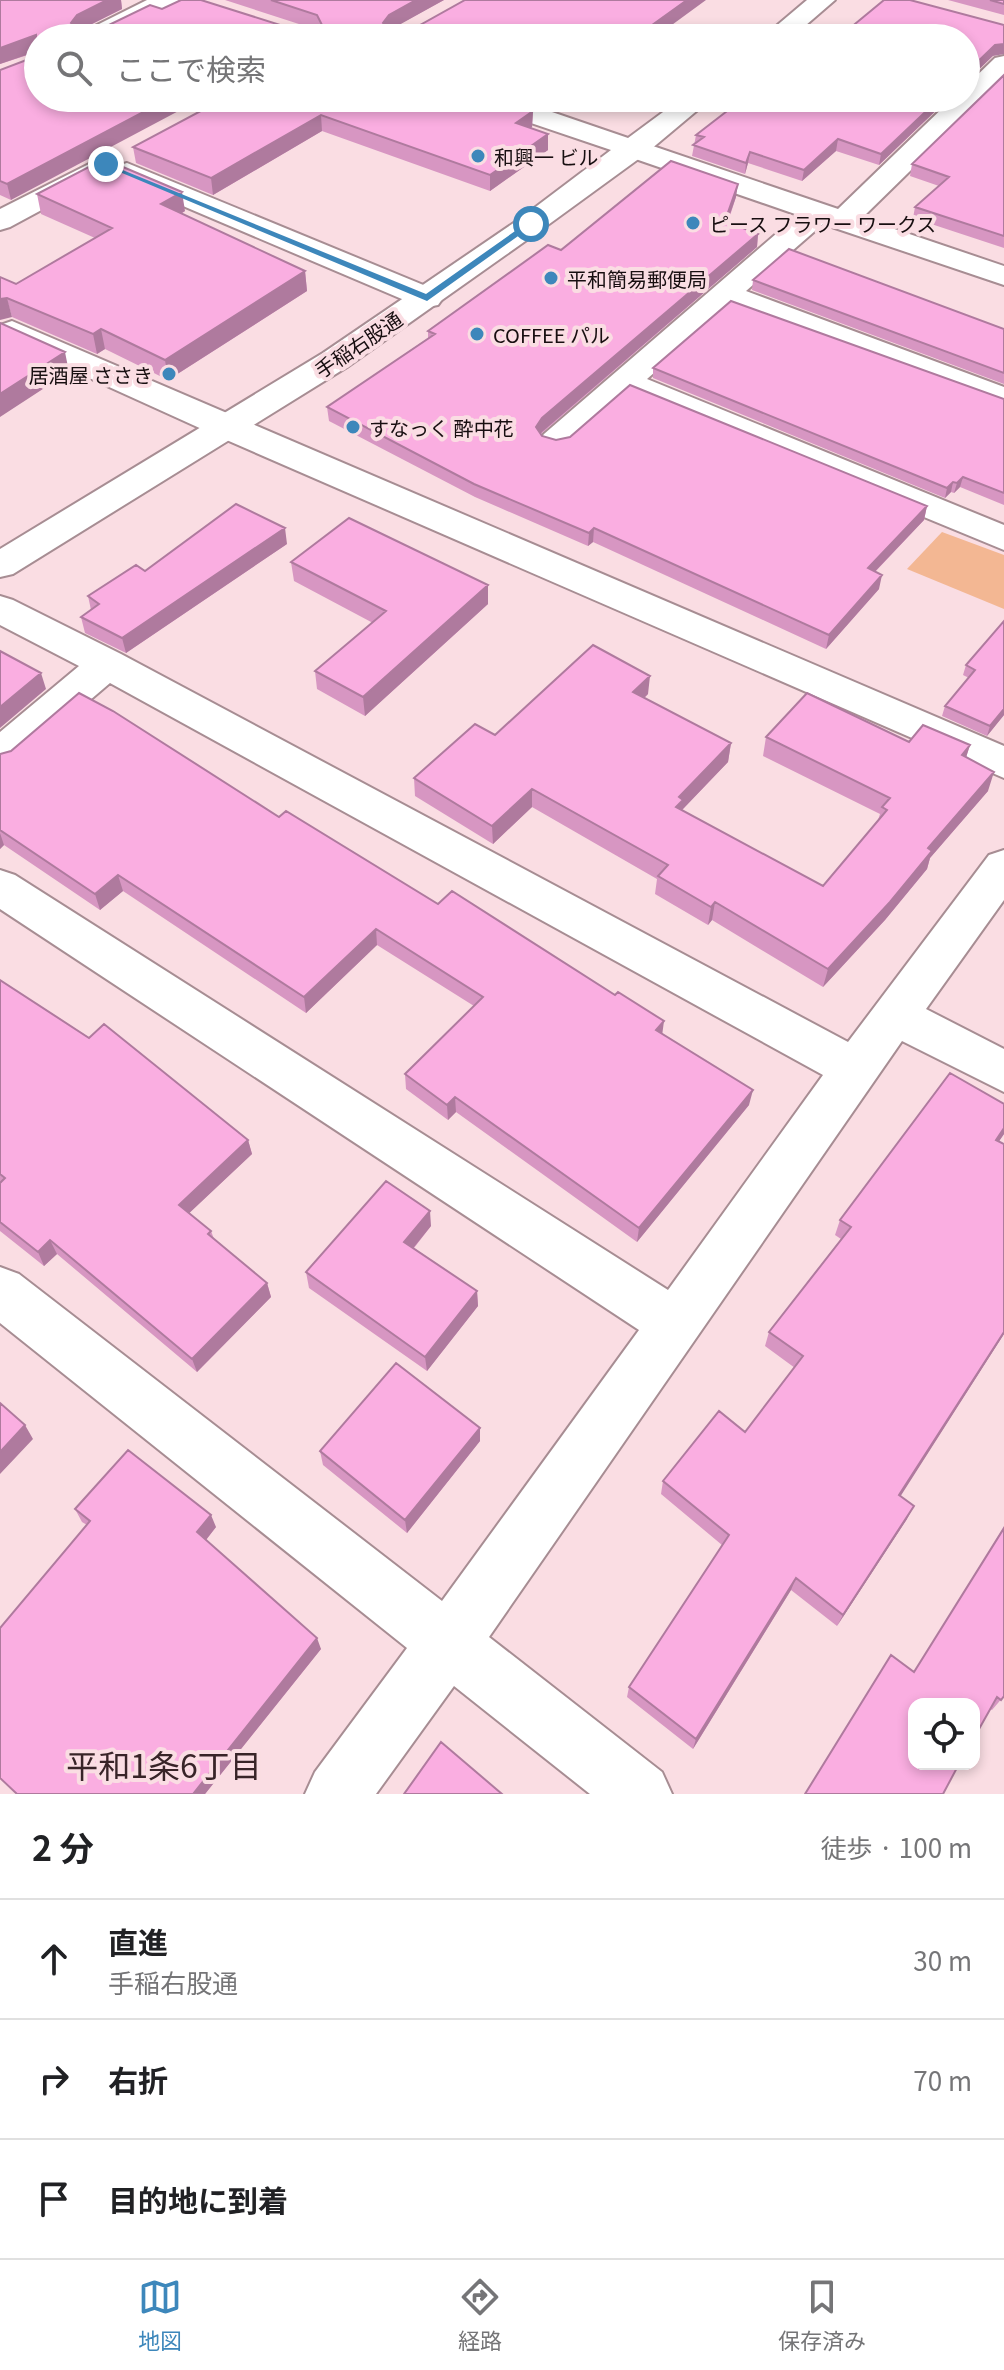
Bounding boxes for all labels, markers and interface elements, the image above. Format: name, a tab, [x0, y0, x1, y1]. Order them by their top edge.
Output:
search box	[24, 24, 980, 112]
icon: search	[52, 46, 96, 90]
text: ここで検索	[116, 46, 266, 90]
place label: 和興一 ビル	[494, 142, 598, 171]
route end	[88, 146, 124, 182]
marker: 和興一 ビル	[469, 147, 487, 165]
route start	[513, 206, 549, 242]
place label: ピース フラワー ワークス	[709, 209, 936, 238]
marker: ピース フラワー ワークス	[684, 214, 702, 232]
place label: 平和簡易郵便局	[567, 264, 707, 293]
marker: 平和簡易郵便局	[542, 269, 560, 287]
street label: 手稲右股通	[308, 304, 408, 384]
place label: COFFEE パル	[493, 320, 610, 349]
marker: COFFEE パル	[468, 325, 486, 343]
place label: 居酒屋 ささき	[29, 360, 153, 389]
marker: 居酒屋 ささき	[160, 365, 178, 383]
place label: すなっく 酔中花	[369, 413, 513, 442]
marker: すなっく 酔中花	[344, 418, 362, 436]
map controls	[908, 1698, 980, 1770]
button: locate	[908, 1698, 980, 1770]
district label: 平和1条6丁目	[66, 1741, 262, 1787]
text: 2 分	[32, 1822, 94, 1871]
text: 徒歩 · 100 m	[821, 1828, 972, 1865]
text: 直進	[108, 1919, 168, 1963]
icon: ahead	[32, 1937, 76, 1981]
text: 30 m	[913, 1941, 972, 1978]
text: 手稲右股通	[108, 1963, 238, 2000]
icon: right	[32, 2057, 76, 2101]
text: 右折	[108, 2057, 168, 2101]
text: 70 m	[913, 2061, 972, 2098]
icon: arrive	[32, 2177, 76, 2221]
text: 目的地に到着	[108, 2177, 288, 2221]
tab: 地図	[138, 2275, 182, 2355]
tab: 経路	[458, 2275, 502, 2355]
tab: 保存済み	[778, 2275, 866, 2355]

